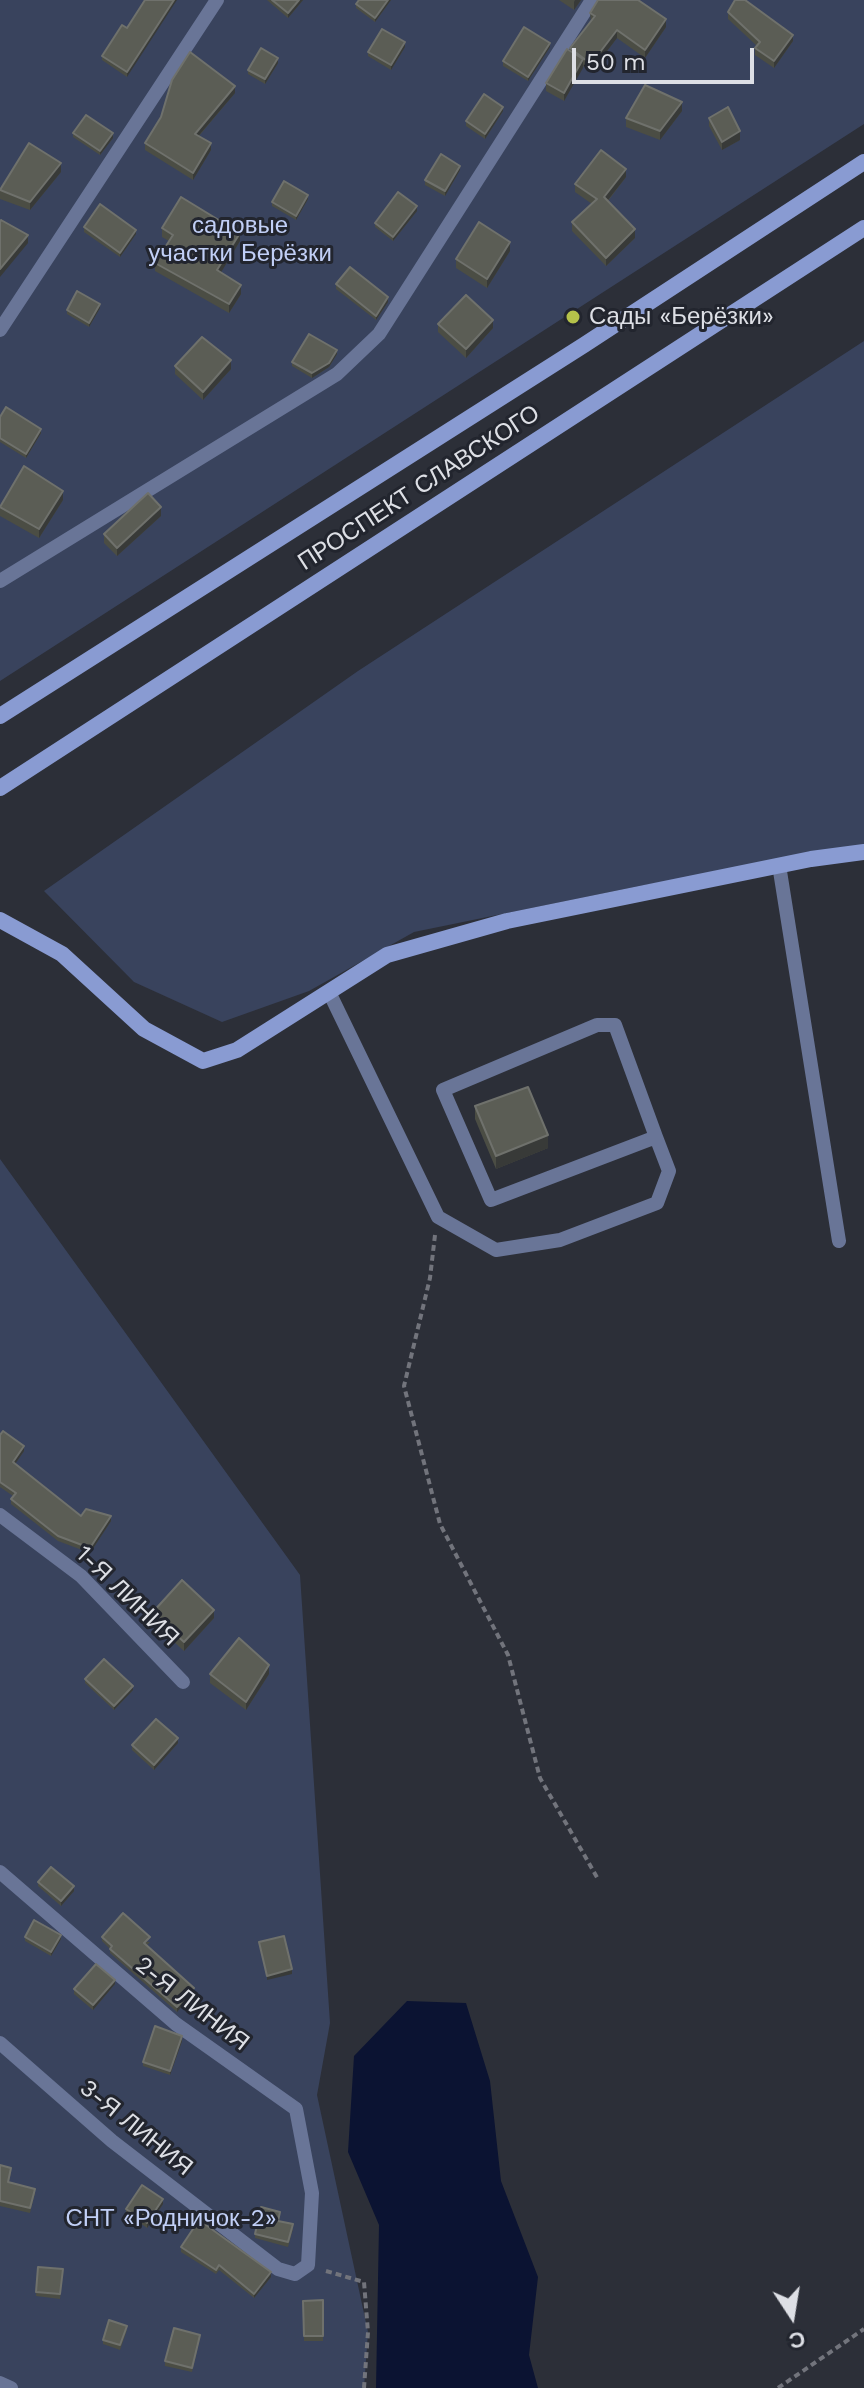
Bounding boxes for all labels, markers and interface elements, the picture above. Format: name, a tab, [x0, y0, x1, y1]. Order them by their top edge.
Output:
scale bar	[576, 32, 758, 82]
text: 50 m	[586, 48, 646, 76]
park label: садовые участки Берёзки	[148, 212, 332, 268]
place label: Сады «Берёзки»	[589, 303, 774, 331]
marker: Сады «Берёзки»	[564, 308, 582, 326]
street label: ПРОСПЕКТ СЛАВСКОГО	[293, 399, 545, 577]
street label: 1-Я ЛИНИЯ	[70, 1540, 184, 1652]
street label: 2-Я ЛИНИЯ	[129, 1951, 255, 2057]
street label: 3-Я ЛИНИЯ	[74, 2074, 198, 2182]
park label: СНТ «Родничок-2»	[65, 2205, 277, 2233]
north arrow	[752, 2276, 832, 2356]
text: С	[787, 2326, 807, 2354]

